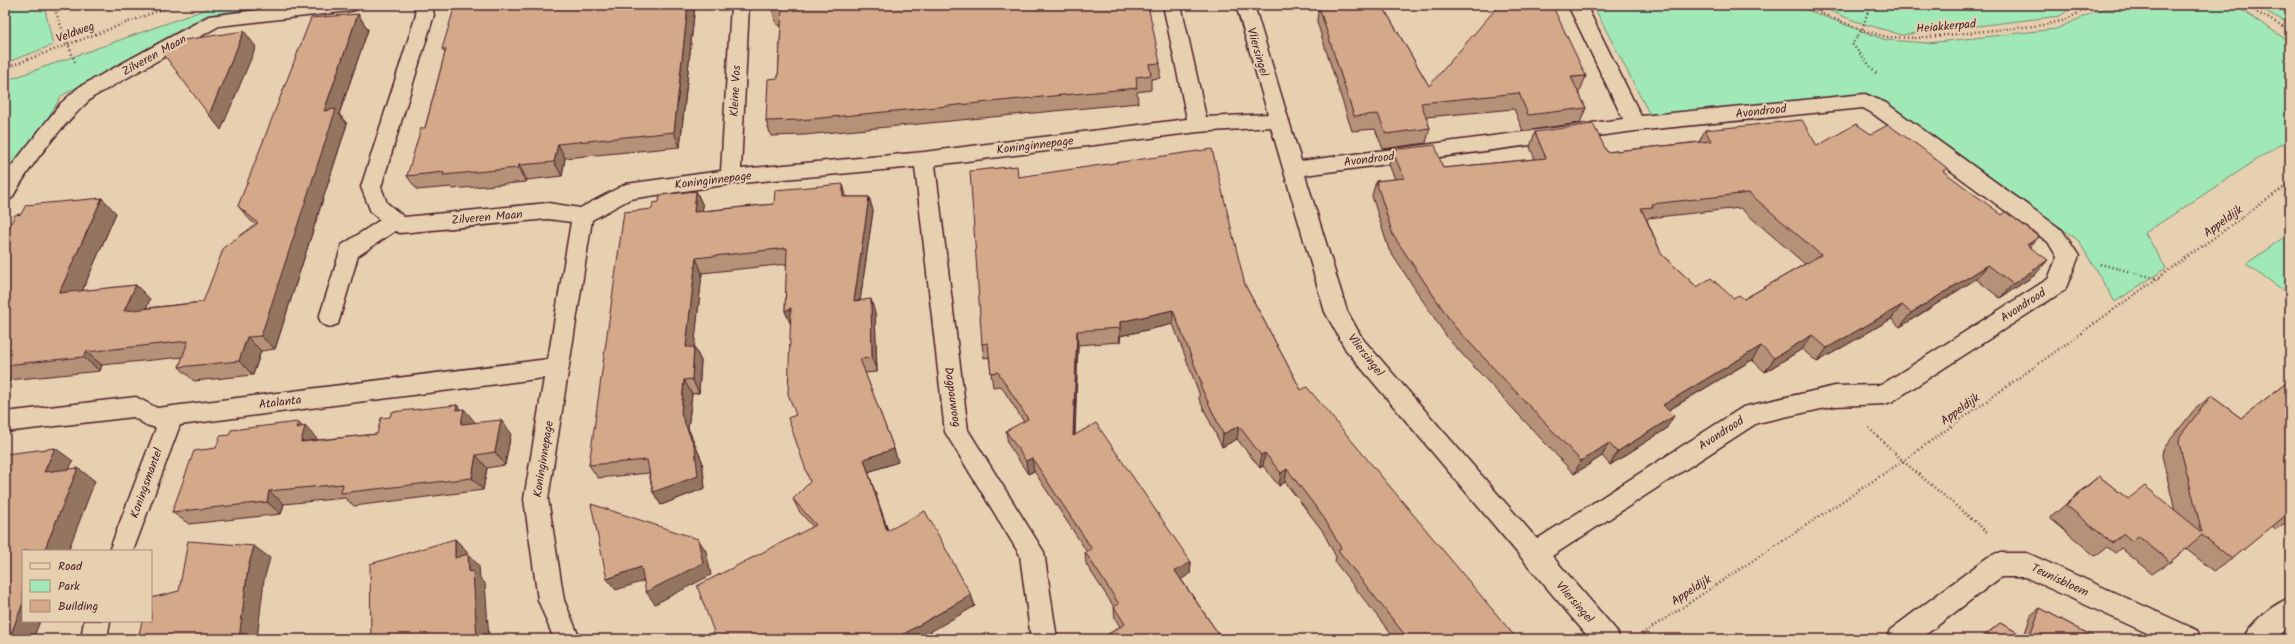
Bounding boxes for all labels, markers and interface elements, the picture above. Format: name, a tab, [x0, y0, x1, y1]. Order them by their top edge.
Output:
street label: Heiakkerpad	[1915, 14, 1978, 39]
street label: Veldweg	[53, 17, 97, 48]
street label: Vliersingel	[1242, 26, 1274, 79]
street label: Zilveren Maan	[118, 30, 190, 81]
street label: Kleine Vos	[725, 65, 746, 117]
street label: Avondrood	[1735, 99, 1788, 124]
street label: Koninginnepage	[995, 131, 1075, 160]
street label: Avondrood	[1343, 147, 1397, 172]
street label: Koninginnepage	[673, 166, 753, 195]
street label: Appeldijk	[2200, 200, 2247, 242]
street label: Zilveren Maan	[451, 205, 523, 230]
street label: Avondrood	[1997, 283, 2051, 327]
street label: Vliersingel	[1343, 330, 1389, 381]
street label: Dagpauwoog	[939, 366, 966, 429]
street label: Appeldijk	[1937, 388, 1984, 430]
street label: Atalanta	[258, 390, 303, 415]
street label: Avondrood	[1695, 411, 1749, 455]
street label: Koninginnepage	[528, 419, 559, 499]
street label: Koningsmantel	[125, 445, 168, 521]
legend	[22, 550, 152, 622]
text: Road	[58, 557, 83, 576]
street label: Teunisbloem	[2028, 559, 2092, 602]
street label: Appeldijk	[1667, 570, 1715, 611]
text: Park	[58, 577, 80, 596]
street label: Vliersingel	[1551, 577, 1598, 627]
text: Building	[58, 597, 98, 616]

